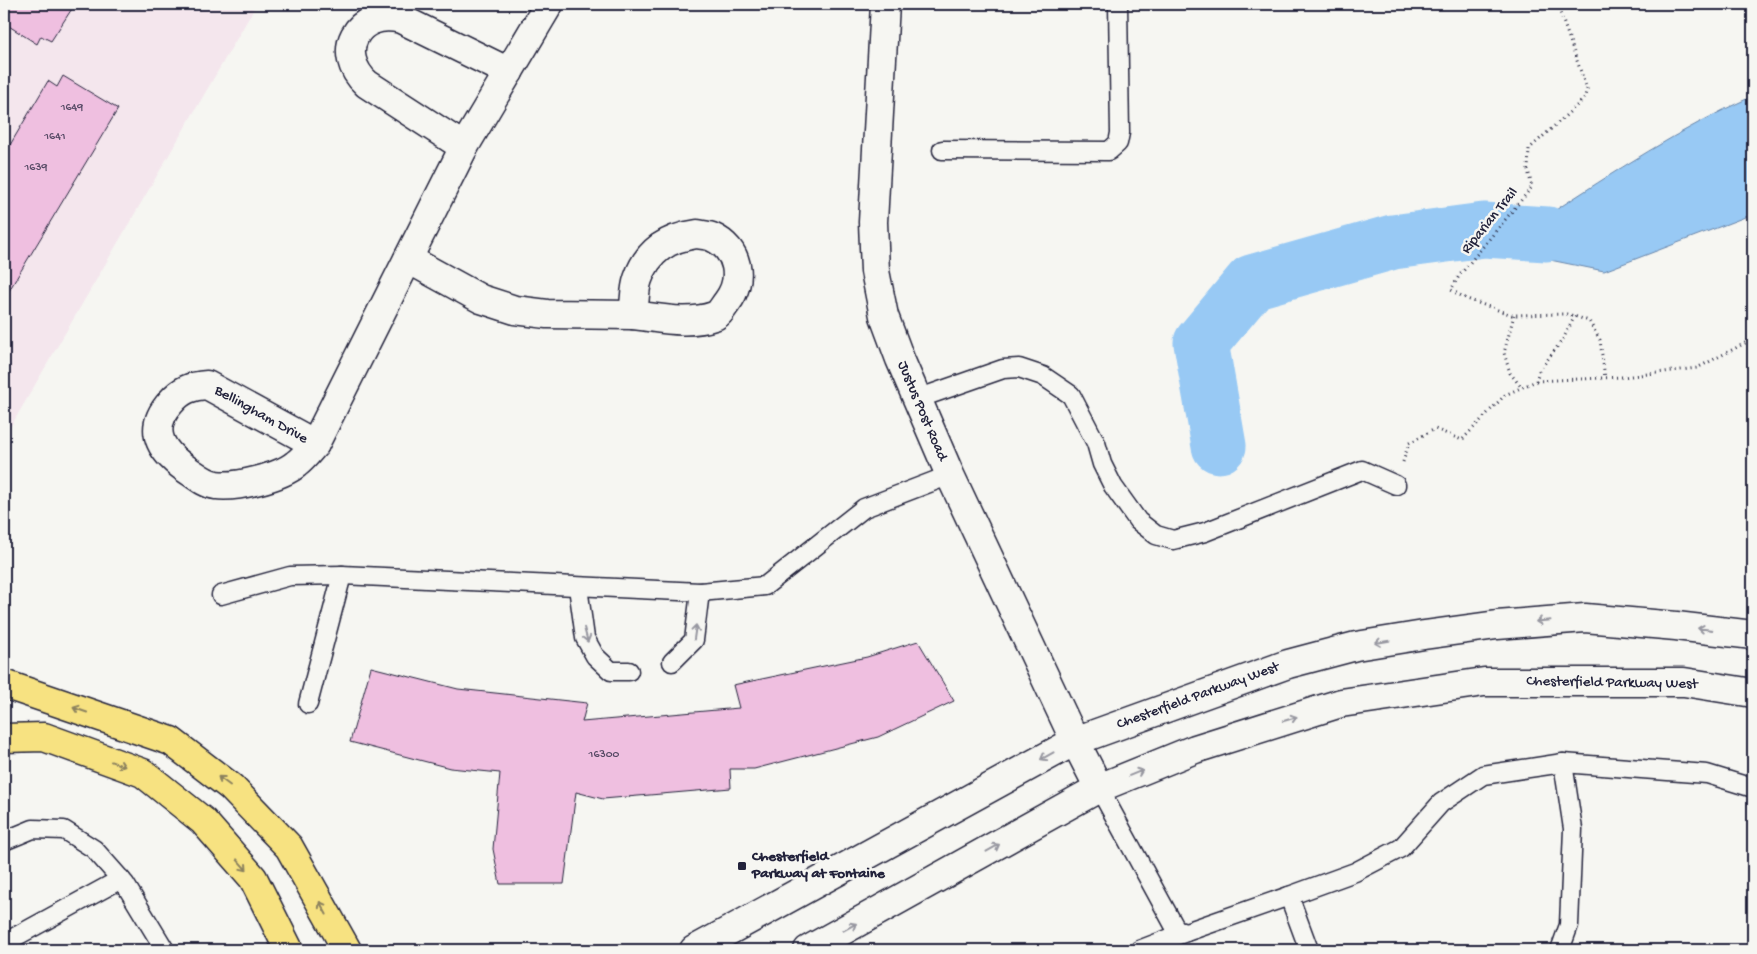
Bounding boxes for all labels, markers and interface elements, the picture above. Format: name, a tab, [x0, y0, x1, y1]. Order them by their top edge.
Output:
house number: 1649	[60, 101, 83, 115]
house number: 1641	[43, 130, 66, 144]
house number: 1639	[23, 161, 48, 175]
street label: Riparian Trail	[1458, 184, 1522, 258]
street label: Justus Post Road	[893, 358, 952, 465]
street label: Bellingham Drive	[210, 381, 311, 448]
one-way arrow	[1535, 616, 1551, 626]
one-way arrow	[691, 624, 701, 640]
one-way arrow	[1697, 624, 1713, 634]
one-way arrow	[581, 627, 591, 643]
one-way arrow	[1374, 637, 1390, 647]
street label: Chesterfield Parkway West	[1114, 658, 1283, 734]
street label: Chesterfield Parkway West	[1526, 673, 1700, 694]
one-way arrow	[72, 705, 88, 714]
one-way arrow	[1281, 714, 1297, 724]
house number: 16300	[588, 748, 620, 762]
one-way arrow	[1040, 752, 1055, 761]
one-way arrow	[110, 760, 125, 769]
one-way arrow	[1128, 768, 1144, 777]
one-way arrow	[217, 776, 231, 786]
one-way arrow	[985, 843, 1000, 853]
place label: Chesterfield Parkway at Fontaine	[751, 848, 886, 883]
one-way arrow	[236, 859, 247, 872]
marker: Chesterfield Parkway at Fontaine	[736, 860, 748, 872]
one-way arrow	[318, 900, 328, 915]
one-way arrow	[843, 922, 858, 932]

